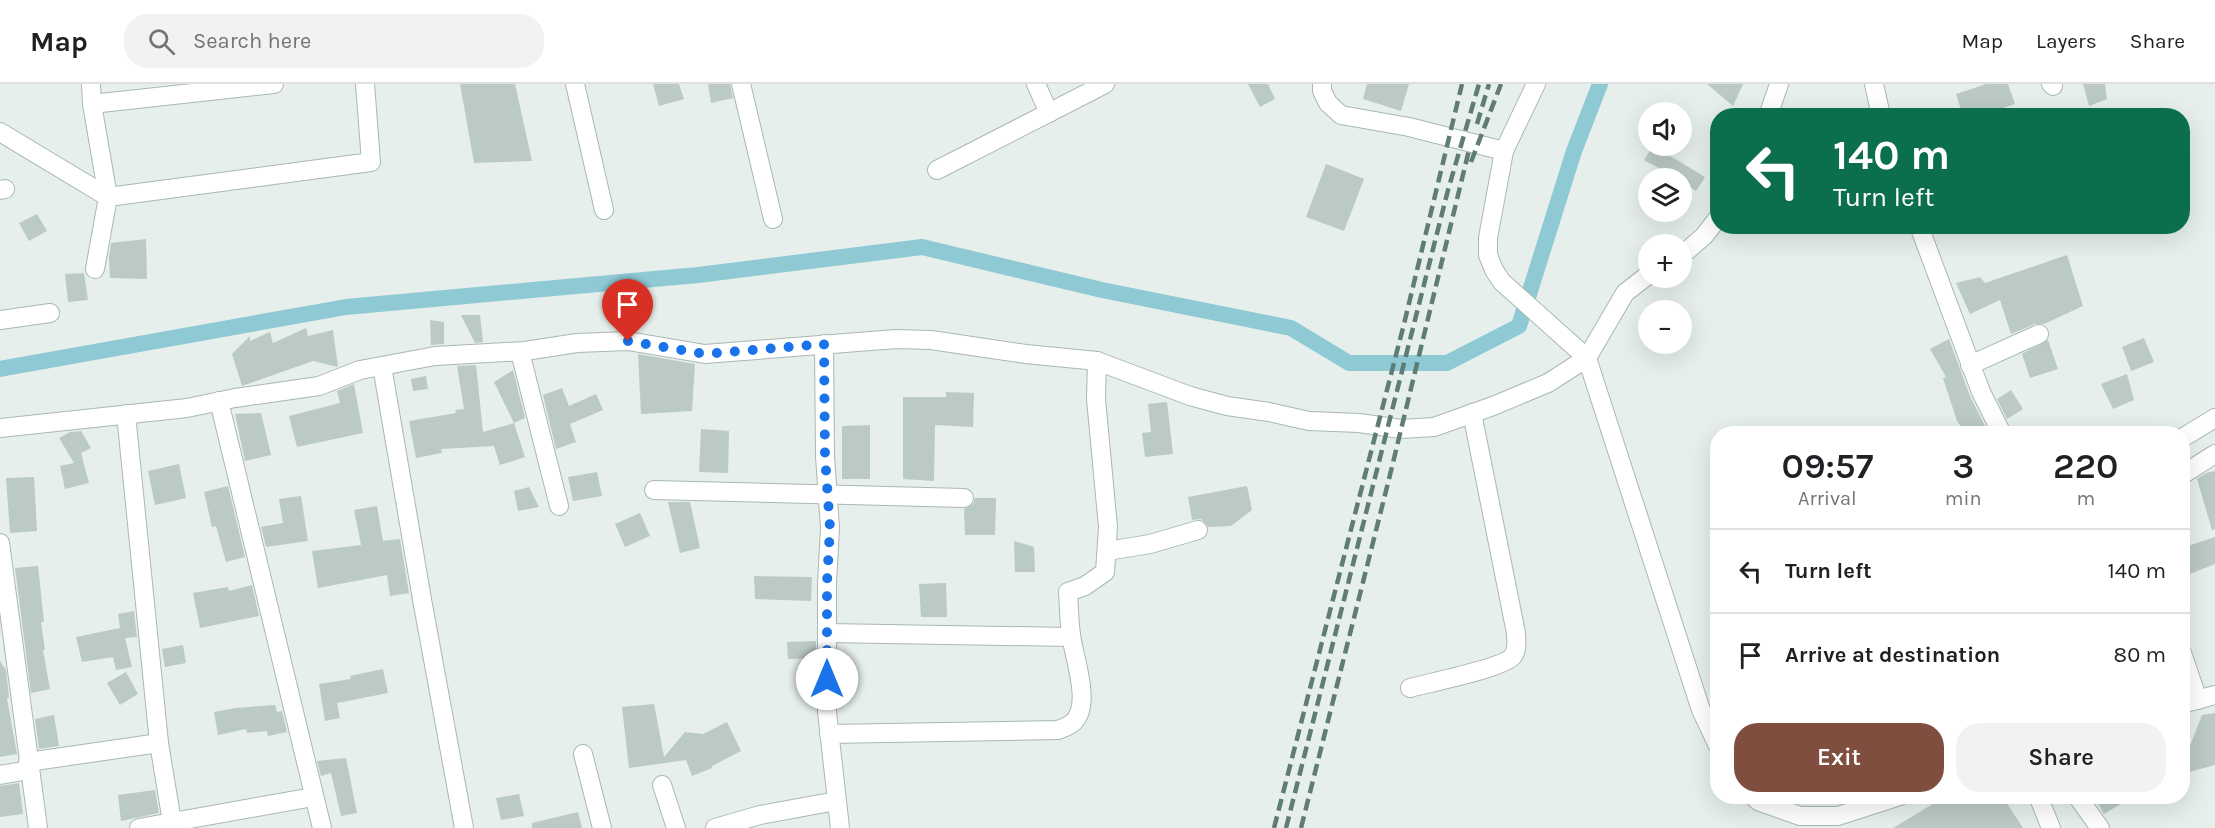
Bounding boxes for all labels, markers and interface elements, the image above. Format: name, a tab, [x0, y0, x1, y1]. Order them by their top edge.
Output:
search box	[124, 14, 544, 68]
text: Map	[30, 25, 88, 58]
icon: search	[145, 25, 178, 58]
text: Search here	[193, 28, 311, 54]
text: Map	[1961, 29, 2003, 53]
text: Layers	[2036, 29, 2097, 53]
text: Share	[2130, 29, 2185, 53]
map controls	[1638, 102, 1692, 354]
button: sound	[1638, 102, 1692, 156]
text: 140 m	[1833, 130, 1950, 180]
icon: left	[1734, 132, 1812, 210]
button: layers	[1638, 168, 1692, 222]
text: Turn left	[1833, 181, 1934, 213]
button: +	[1638, 234, 1692, 288]
pin	[602, 279, 653, 341]
icon: arrive	[611, 288, 644, 321]
button: −	[1638, 300, 1692, 354]
text: 09:57	[1782, 445, 1873, 487]
text: 3	[1952, 445, 1974, 487]
text: 220	[2053, 445, 2119, 487]
text: Arrival	[1798, 487, 1857, 510]
text: min	[1945, 487, 1982, 510]
text: m	[2076, 487, 2095, 510]
icon: left	[1734, 555, 1767, 588]
text: Turn left	[1785, 558, 1872, 584]
text: 140 m	[2108, 558, 2166, 584]
icon: arrive	[1734, 639, 1767, 672]
text: Arrive at destination	[1785, 642, 2000, 668]
text: 80 m	[2114, 642, 2166, 668]
position arrow	[795, 647, 859, 711]
button: Exit	[1734, 723, 1944, 792]
button: Share	[1956, 723, 2166, 792]

